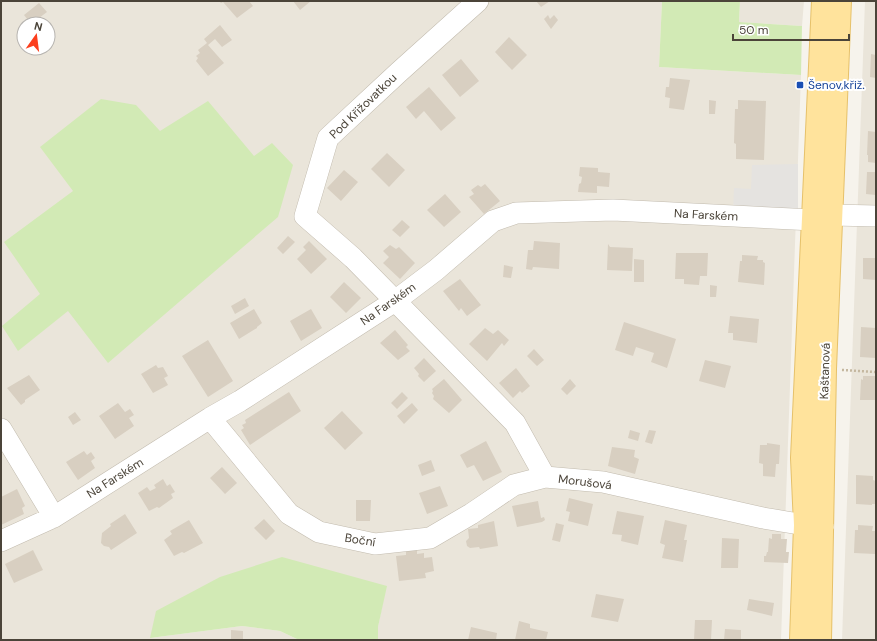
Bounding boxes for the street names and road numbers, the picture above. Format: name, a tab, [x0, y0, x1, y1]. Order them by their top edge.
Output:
street label: Pod Křižovatkou	[326, 70, 400, 142]
street label: Na Farském	[674, 205, 738, 225]
street label: Na Farském	[357, 279, 419, 329]
street label: Kaštanová	[816, 342, 834, 400]
street label: Na Farském	[84, 454, 146, 502]
street label: Morušová	[557, 471, 613, 493]
street label: Boční	[344, 530, 377, 550]

